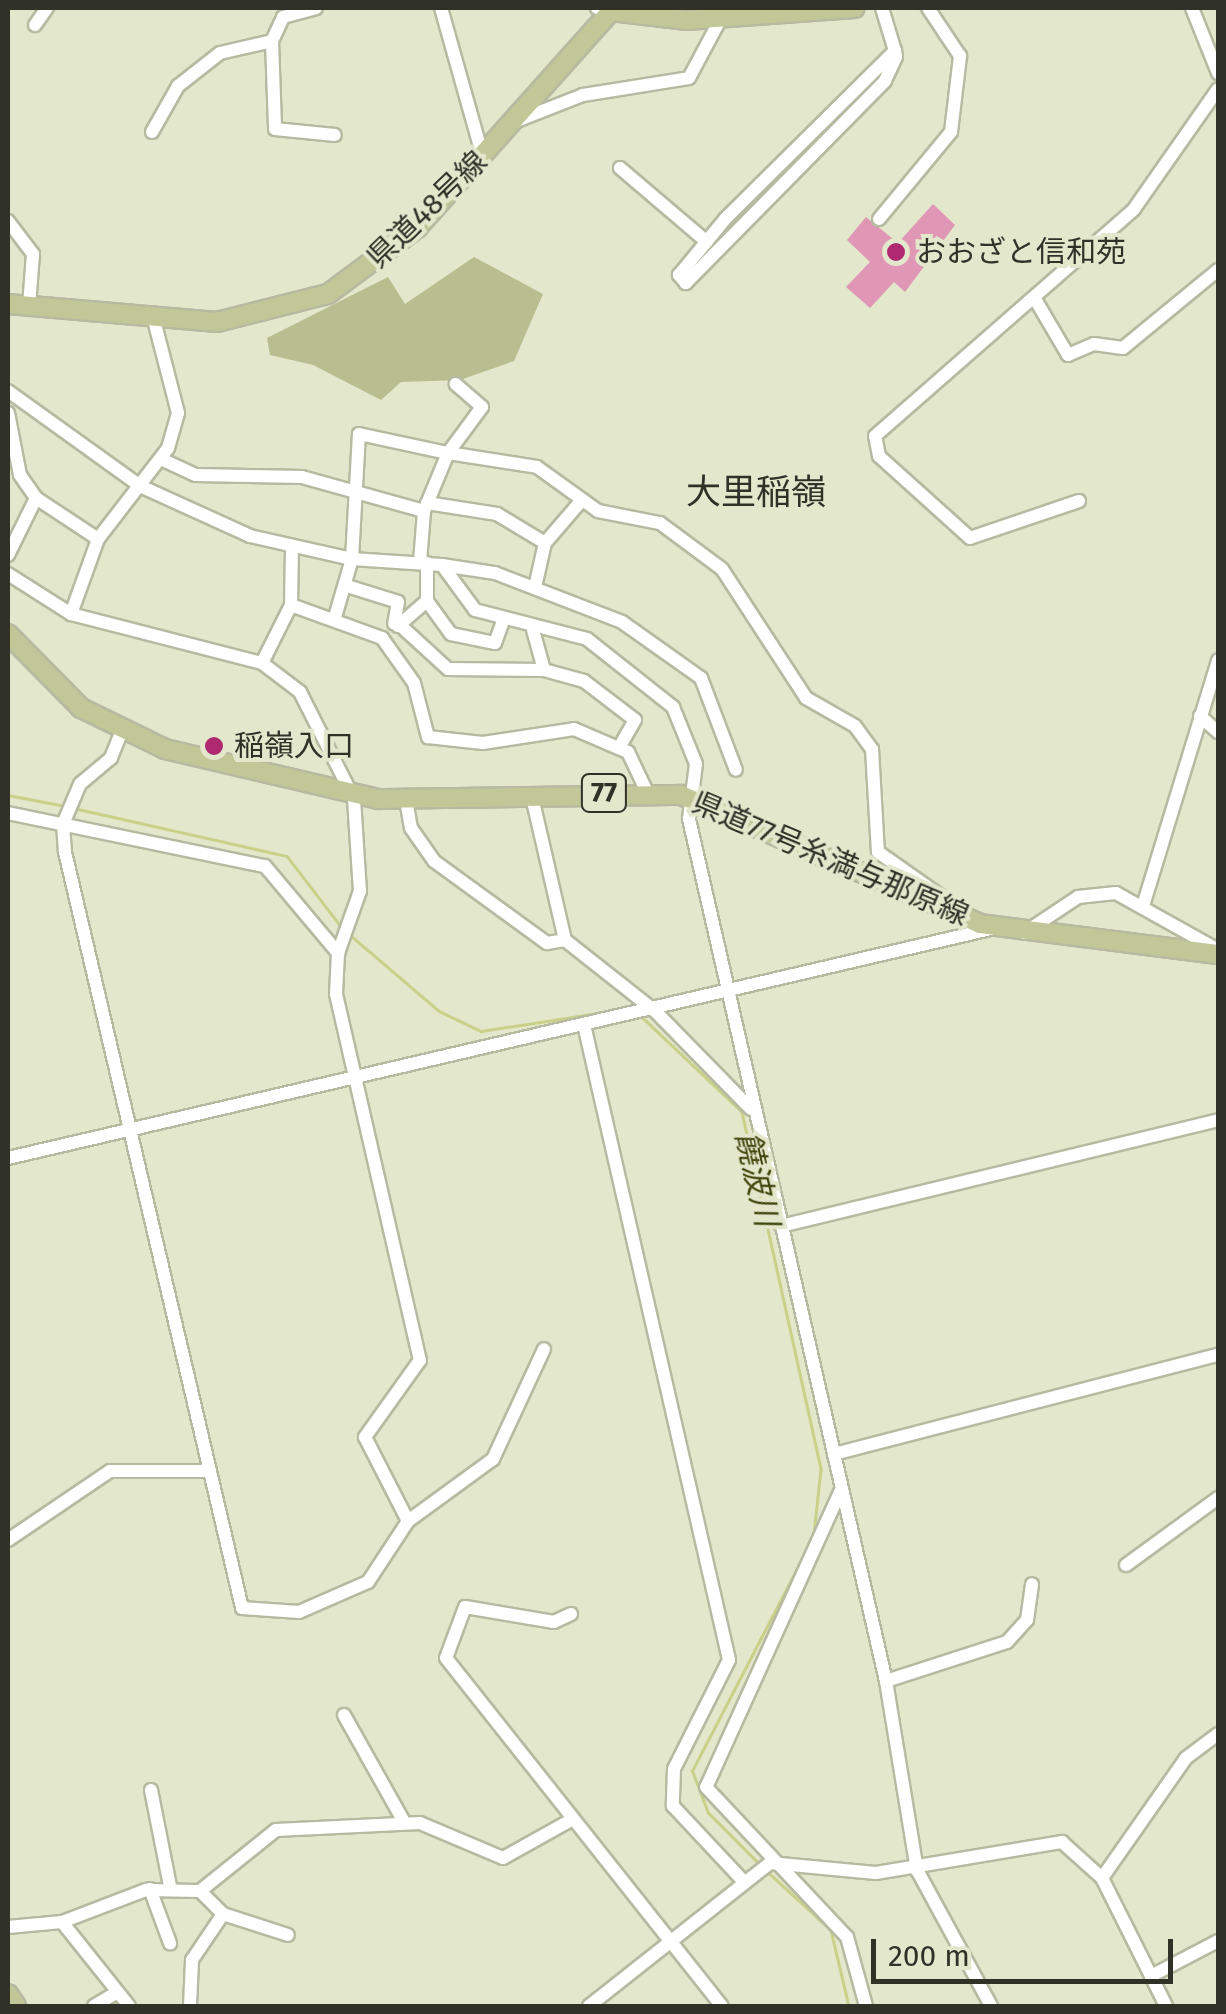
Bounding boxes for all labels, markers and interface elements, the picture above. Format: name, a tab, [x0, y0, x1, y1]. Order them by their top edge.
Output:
street label: 県道48号線	[360, 144, 494, 276]
place label: おおざと信和苑	[916, 234, 1126, 270]
marker: おおざと信和苑	[885, 241, 907, 263]
district label: 大里稲嶺	[686, 471, 826, 513]
place label: 稲嶺入口	[234, 728, 354, 764]
marker: 稲嶺入口	[203, 735, 225, 757]
road number: 77	[579, 770, 629, 816]
street label: 県道77号糸満与那原線	[686, 784, 974, 934]
water label: 饒波川	[727, 1128, 787, 1230]
scale bar	[876, 1919, 1178, 1981]
text: 200 m	[888, 1938, 970, 1974]

